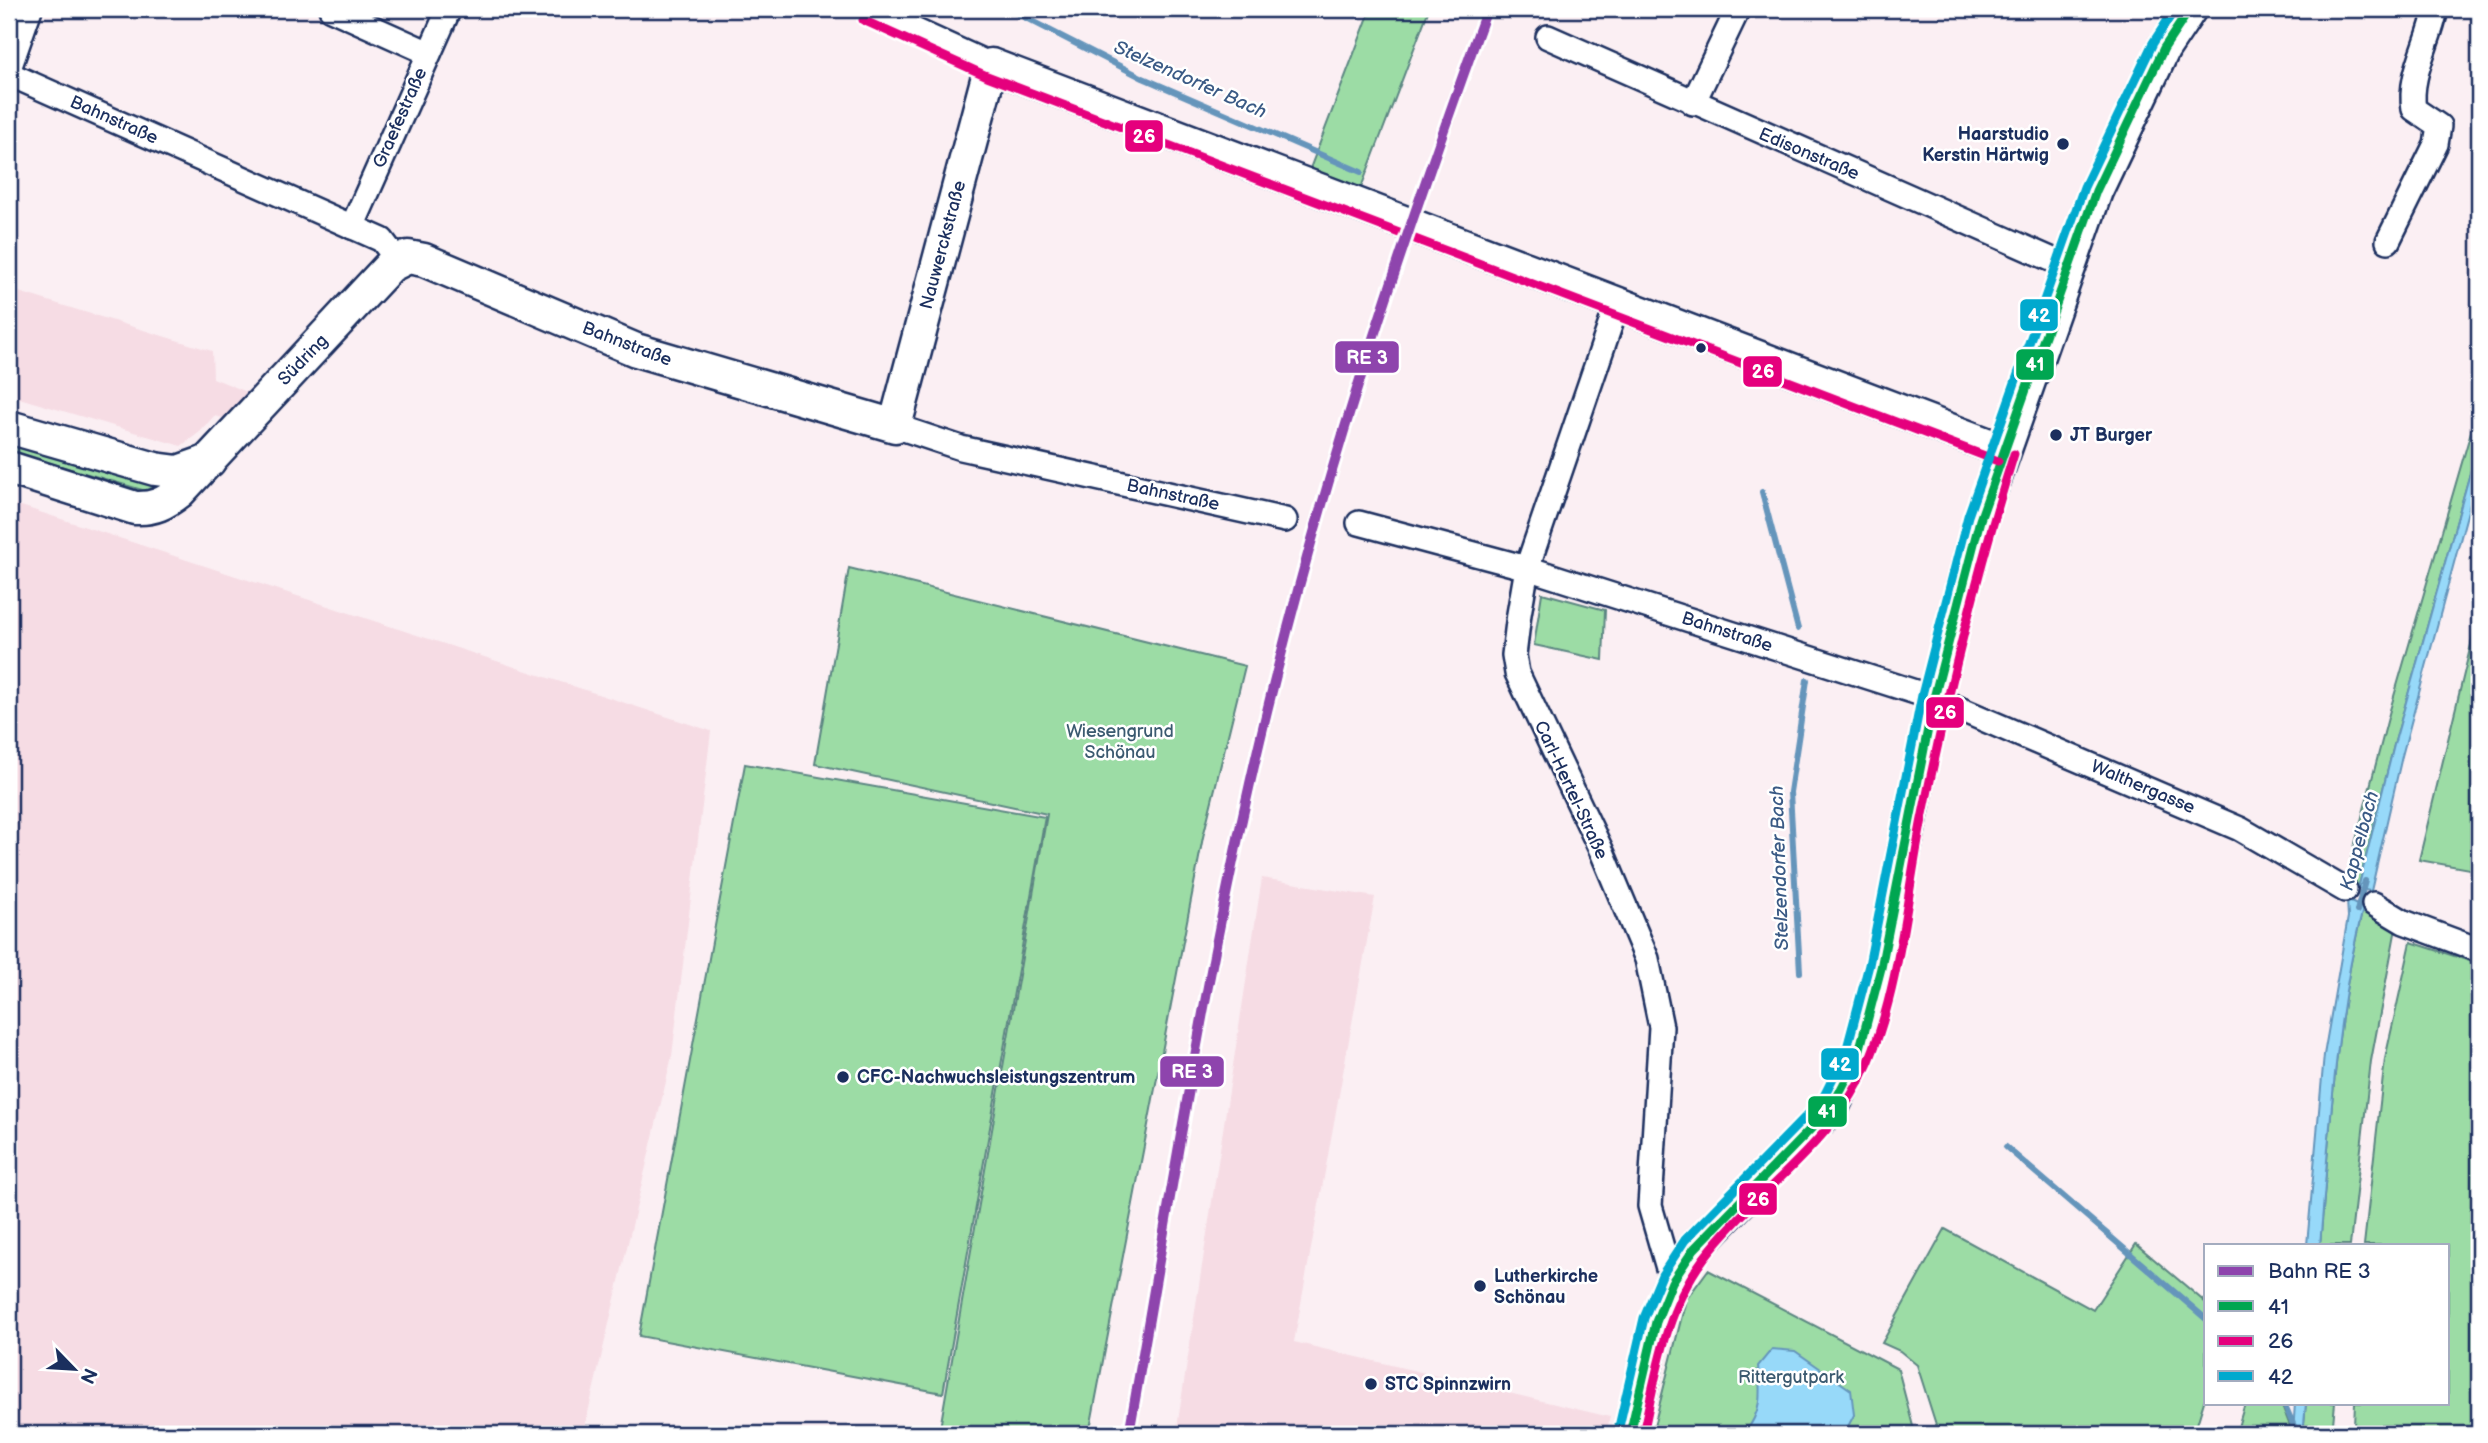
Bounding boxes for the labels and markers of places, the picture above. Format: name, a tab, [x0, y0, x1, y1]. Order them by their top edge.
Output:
place label: Haarstudio Kerstin Härtwig	[1922, 124, 2049, 166]
marker: Haarstudio Kerstin Härtwig	[2055, 136, 2071, 152]
unlabelled marker	[1694, 341, 1708, 355]
place label: JT Burger	[2070, 425, 2153, 446]
marker: JT Burger	[2048, 427, 2064, 443]
place label: CFC-Nachwuchsleistungszentrum	[857, 1067, 1135, 1088]
marker: CFC-Nachwuchsleistungszentrum	[835, 1069, 851, 1085]
place label: Lutherkirche Schönau	[1494, 1266, 1598, 1308]
marker: Lutherkirche Schönau	[1472, 1278, 1488, 1294]
place label: STC Spinnzwirn	[1385, 1374, 1511, 1395]
marker: STC Spinnzwirn	[1363, 1376, 1379, 1392]

